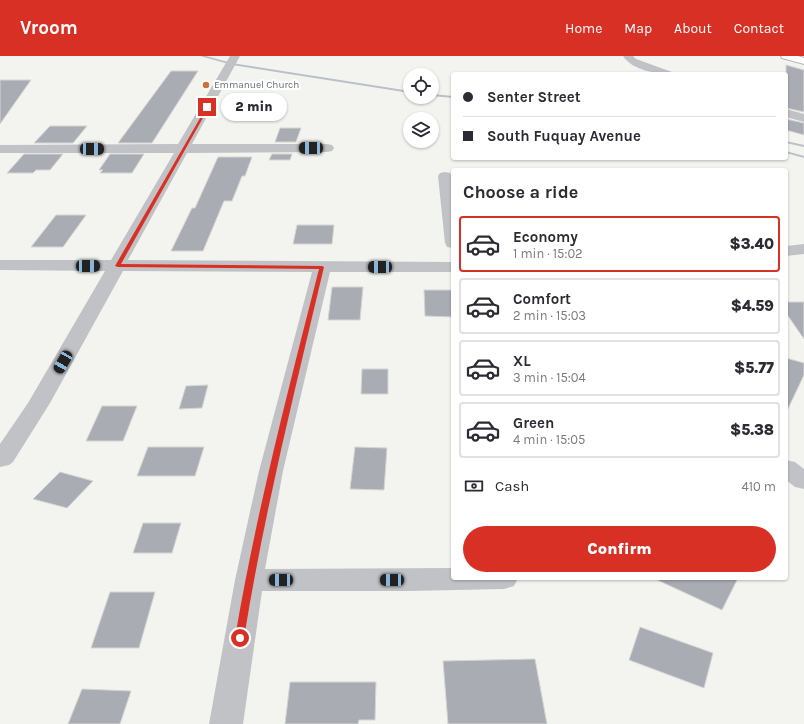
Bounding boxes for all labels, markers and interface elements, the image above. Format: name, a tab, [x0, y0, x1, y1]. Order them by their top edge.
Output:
text: Vroom	[20, 17, 78, 39]
text: Home	[565, 20, 602, 37]
text: Map	[624, 20, 652, 37]
text: About	[674, 20, 712, 37]
text: Contact	[734, 20, 784, 37]
map controls	[403, 68, 439, 148]
button: locate	[403, 68, 439, 104]
place label: Emmanuel Church	[214, 79, 299, 91]
marker: Emmanuel Church	[201, 80, 211, 90]
text: Senter Street	[487, 88, 581, 106]
callout: 2 min	[221, 93, 287, 121]
route end	[198, 98, 216, 116]
text: 2 min	[235, 99, 273, 114]
button: layers	[403, 112, 439, 148]
text: South Fuquay Avenue	[487, 127, 641, 145]
car	[299, 142, 323, 154]
car	[80, 143, 104, 155]
text: Choose a ride	[463, 181, 578, 203]
icon: car	[465, 226, 501, 262]
text: Economy	[513, 228, 578, 246]
text: $3.40	[730, 235, 774, 253]
text: 1 min · 15:02	[513, 246, 583, 261]
car	[76, 260, 100, 272]
car	[368, 261, 392, 273]
icon: car	[465, 288, 501, 324]
text: Comfort	[513, 290, 571, 308]
text: $4.59	[731, 297, 774, 315]
text: 2 min · 15:03	[513, 308, 586, 323]
car	[52, 349, 74, 375]
icon: car	[465, 350, 501, 386]
text: XL	[513, 352, 531, 370]
text: $5.77	[734, 359, 774, 377]
text: 3 min · 15:04	[513, 370, 586, 385]
icon: car	[465, 412, 501, 448]
text: Green	[513, 414, 554, 432]
text: $5.38	[730, 421, 774, 439]
text: 4 min · 15:05	[513, 432, 585, 447]
icon: cash	[463, 475, 485, 497]
text: Cash	[495, 477, 529, 495]
text: 410 m	[741, 479, 776, 494]
button: Confirm	[463, 526, 776, 572]
car	[269, 574, 293, 586]
car	[380, 574, 404, 586]
route start	[231, 629, 249, 647]

